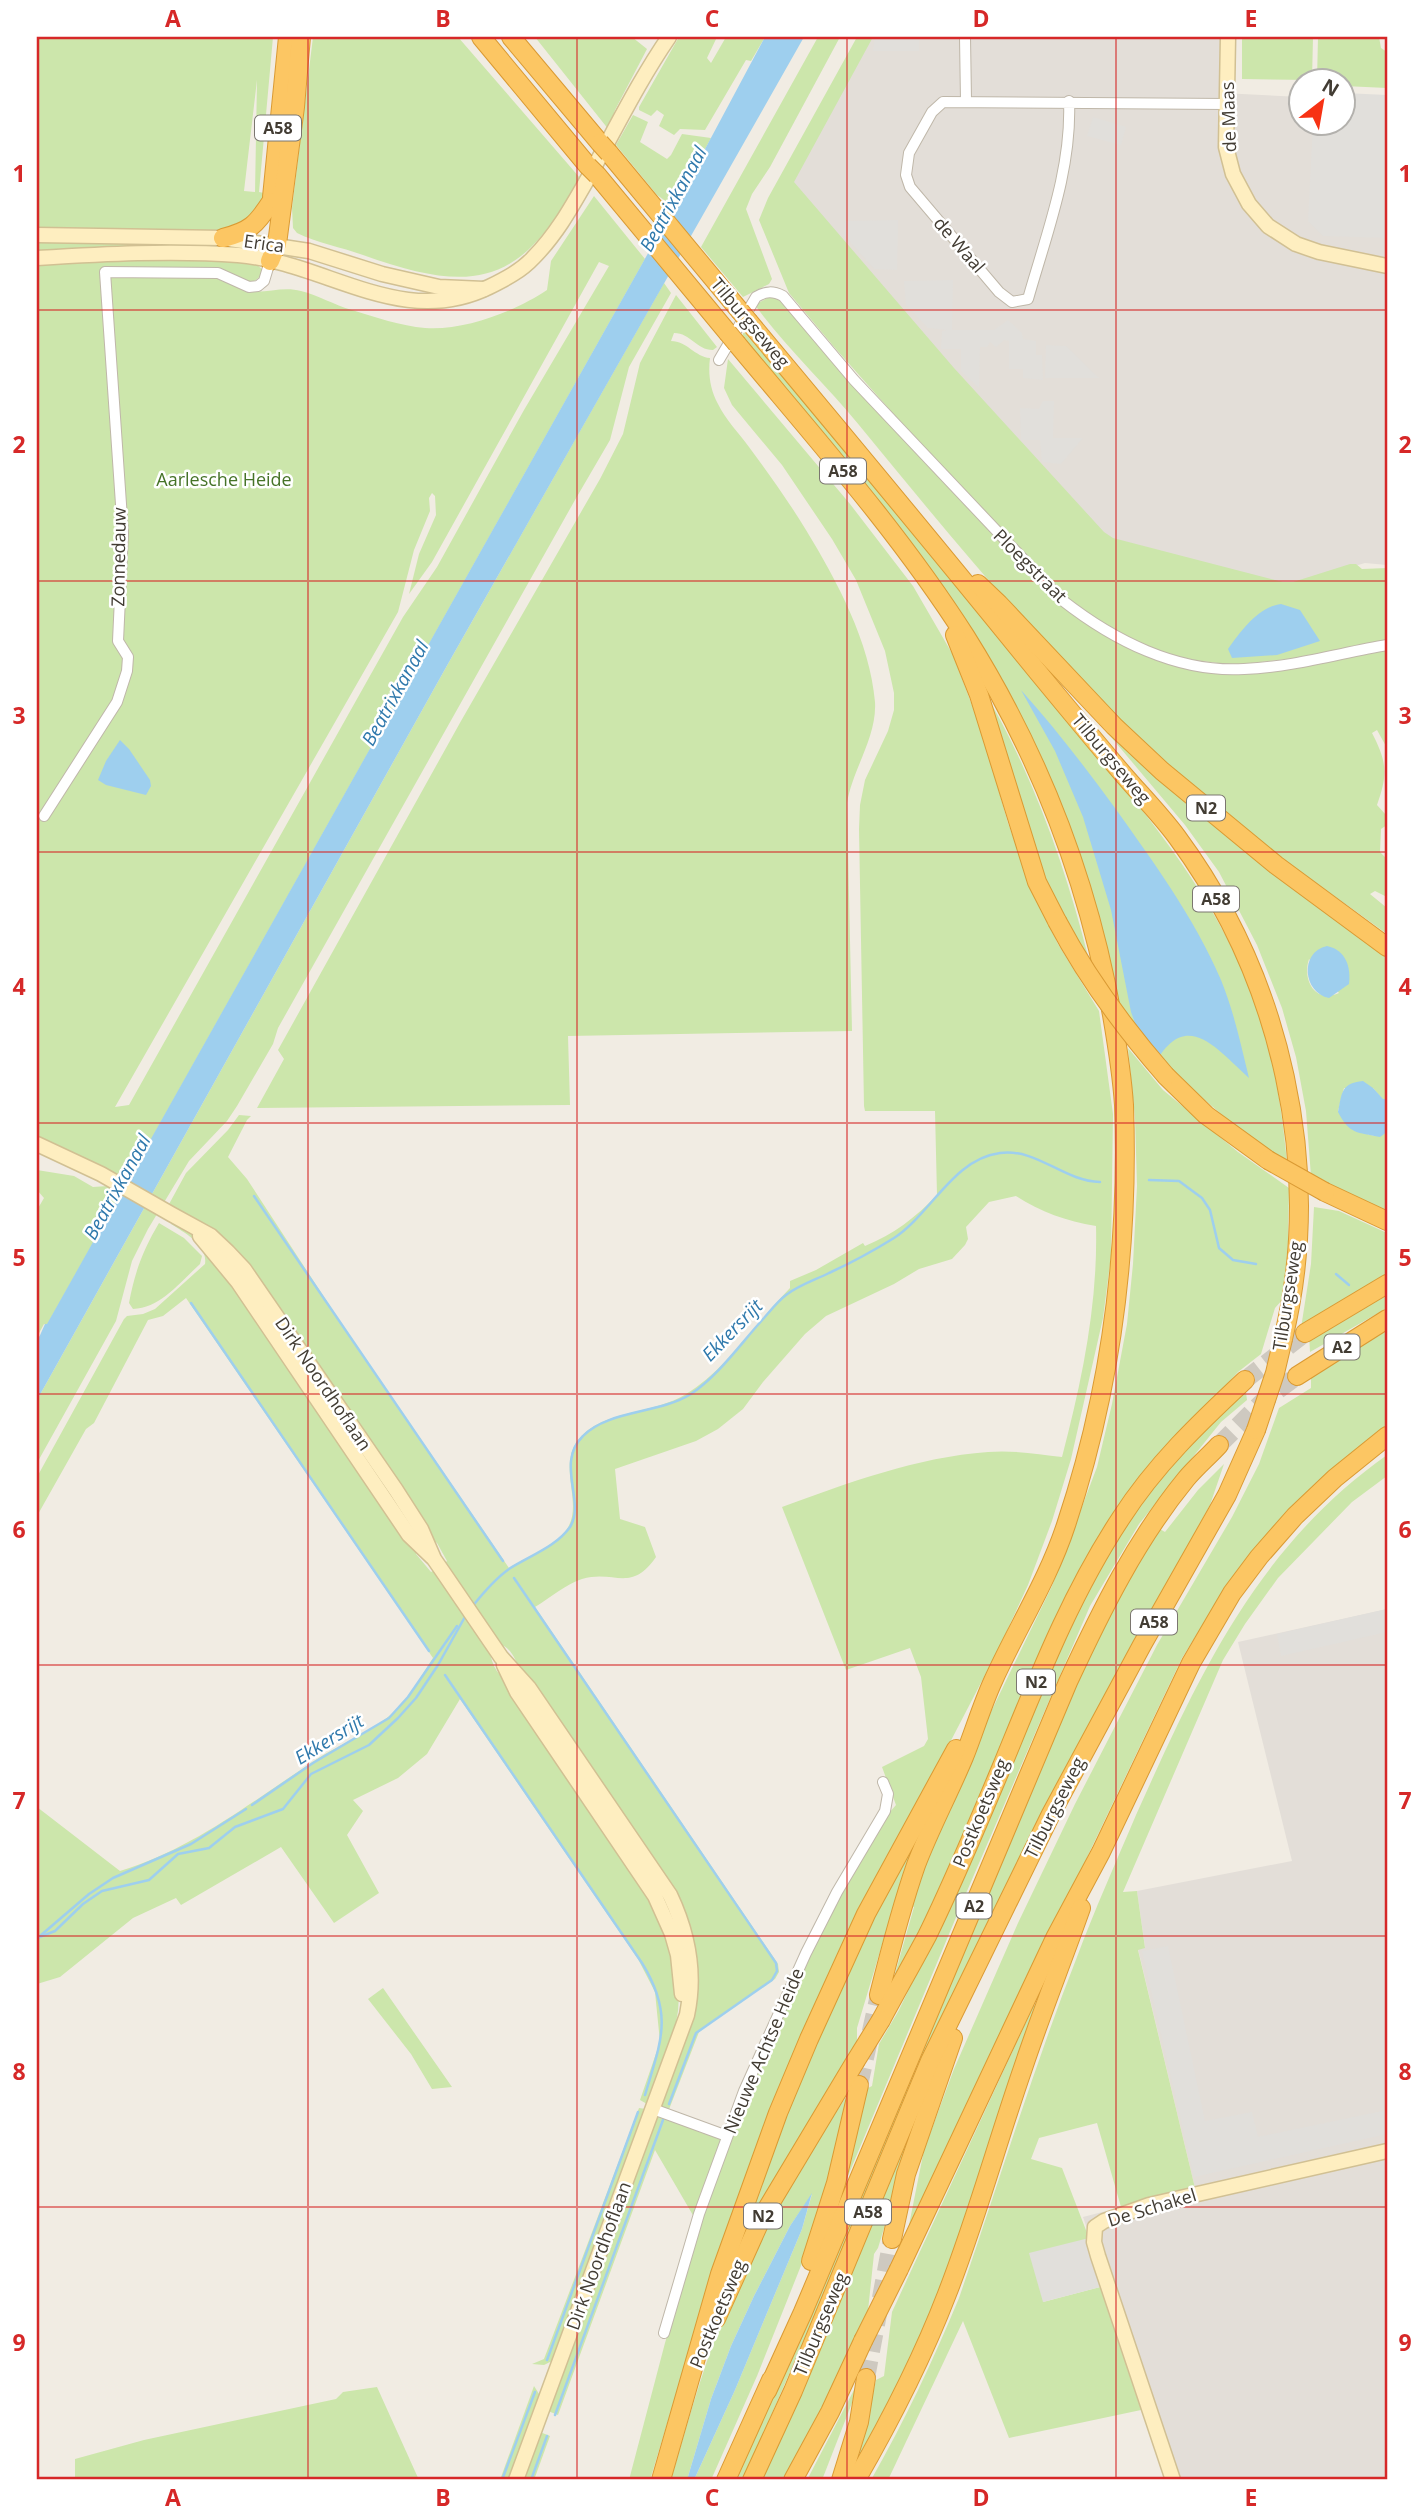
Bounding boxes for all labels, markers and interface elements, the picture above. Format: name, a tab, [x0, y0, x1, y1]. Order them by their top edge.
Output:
text: A	[165, 2, 181, 34]
text: B	[435, 2, 451, 34]
text: C	[705, 2, 719, 34]
text: D	[972, 2, 990, 34]
text: E	[1245, 2, 1257, 34]
north arrow	[1288, 66, 1358, 136]
text: N	[1317, 72, 1344, 103]
street label: de Maas	[1215, 81, 1241, 153]
road number: A58	[255, 116, 301, 140]
water label: Beatrixkanaal	[633, 141, 713, 256]
text: 1	[12, 157, 26, 189]
text: 1	[1398, 157, 1412, 189]
street label: de Waal	[929, 211, 991, 277]
street label: Erica	[242, 228, 286, 258]
street label: Tilburgseweg	[706, 272, 796, 373]
text: 2	[12, 428, 26, 460]
text: 2	[1398, 428, 1412, 460]
road number: A58	[820, 458, 866, 484]
park label: Aarlesche Heide	[156, 467, 292, 491]
street label: Zonnedauw	[105, 507, 131, 607]
street label: Ploegstraat	[989, 523, 1073, 607]
water label: Beatrixkanaal	[355, 635, 435, 750]
text: 3	[12, 699, 26, 731]
text: 3	[1398, 699, 1412, 731]
street label: Tilburgseweg	[1067, 708, 1157, 809]
road number: N2	[1187, 796, 1225, 820]
road number: A58	[1193, 886, 1239, 911]
text: 4	[12, 970, 26, 1002]
text: 4	[1398, 970, 1412, 1002]
water label: Beatrixkanaal	[77, 1129, 157, 1244]
street label: Tilburgseweg	[1267, 1239, 1308, 1352]
text: 5	[12, 1241, 26, 1273]
text: 5	[1398, 1241, 1412, 1273]
water label: Ekkersrijt	[696, 1293, 769, 1367]
street label: Dirk Noordhoflaan	[270, 1312, 377, 1455]
road number: A2	[1324, 1334, 1360, 1359]
text: 6	[12, 1513, 26, 1545]
text: 6	[1398, 1513, 1412, 1545]
road number: A58	[1131, 1610, 1177, 1634]
road number: N2	[1017, 1670, 1055, 1694]
water label: Ekkersrijt	[289, 1707, 369, 1770]
street label: Tilburgseweg	[1018, 1753, 1090, 1862]
street label: Postkoetsweg	[946, 1754, 1014, 1871]
text: 7	[12, 1784, 26, 1816]
text: 7	[1398, 1784, 1412, 1816]
road number: A2	[956, 1894, 992, 1918]
street label: Nieuwe Achtse Heide	[717, 1964, 809, 2137]
text: 8	[12, 2055, 26, 2087]
text: 8	[1398, 2055, 1412, 2087]
street label: Dirk Noordhoflaan	[560, 2178, 636, 2333]
street label: De Schakel	[1104, 2182, 1199, 2232]
road number: A58	[845, 2200, 891, 2224]
road number: N2	[744, 2204, 782, 2228]
street label: Postkoetsweg	[683, 2255, 751, 2372]
street label: Tilburgseweg	[787, 2268, 853, 2379]
text: 9	[12, 2326, 26, 2358]
text: 9	[1398, 2326, 1412, 2358]
text: A	[165, 2481, 181, 2513]
text: B	[435, 2481, 451, 2513]
text: C	[705, 2481, 719, 2513]
text: D	[972, 2481, 990, 2513]
text: E	[1245, 2481, 1257, 2513]

